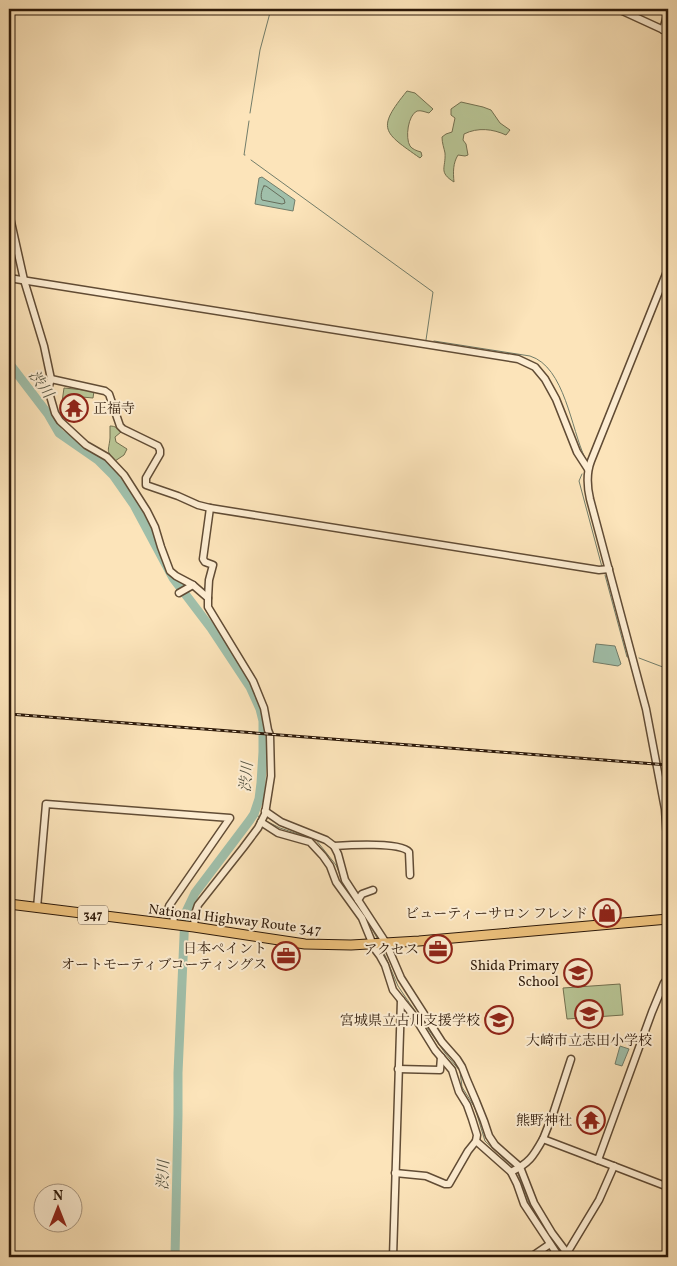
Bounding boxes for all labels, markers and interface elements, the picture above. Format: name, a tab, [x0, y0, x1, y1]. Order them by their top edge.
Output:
water label: 渋川	[22, 367, 58, 405]
temple icon: 正福寺	[59, 393, 89, 423]
place label: 正福寺	[93, 400, 135, 419]
water label: 渋川	[236, 759, 259, 793]
shop icon: ビューティーサロン フレンド	[592, 898, 622, 928]
street label: National Highway Route 347	[147, 900, 323, 941]
place label: ビューティーサロン フレンド	[405, 905, 588, 924]
road number: 347	[78, 906, 108, 924]
office icon: アクセス	[423, 934, 453, 964]
place label: 日本ペイント オートモーティブコーティングス	[61, 940, 267, 975]
office icon: 日本ペイント オートモーティブコーティングス	[271, 941, 301, 971]
place label: アクセス	[363, 941, 419, 960]
place label: Shida Primary School	[470, 957, 559, 992]
school or university icon: Shida Primary School	[563, 958, 593, 988]
school or university icon: 大崎市立志田小学校	[574, 999, 604, 1029]
school or university icon: 宮城県立古川支援学校	[484, 1005, 514, 1035]
place label: 宮城県立古川支援学校	[340, 1012, 480, 1031]
place label: 大崎市立志田小学校	[526, 1032, 652, 1051]
temple icon: 熊野神社	[576, 1105, 606, 1135]
place label: 熊野神社	[516, 1112, 572, 1131]
water label: 渋川	[153, 1158, 176, 1190]
north arrow	[32, 1184, 82, 1234]
text: N	[53, 1187, 63, 1206]

